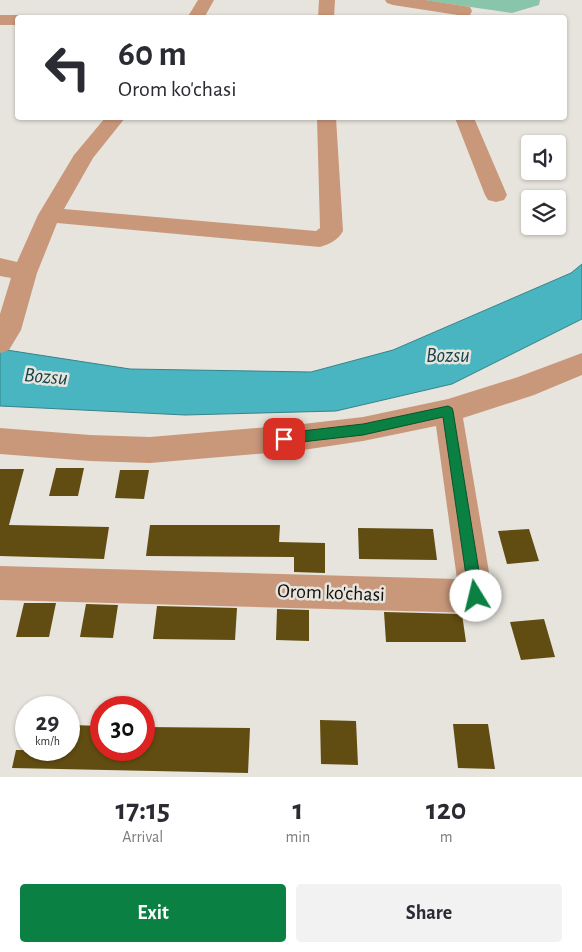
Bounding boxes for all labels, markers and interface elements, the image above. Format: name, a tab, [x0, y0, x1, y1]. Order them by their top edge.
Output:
icon: left	[35, 35, 100, 100]
text: 60 m	[118, 37, 187, 72]
text: Orom ko'chasi	[118, 78, 237, 100]
map controls	[521, 135, 566, 235]
button: sound	[521, 135, 566, 180]
button: layers	[521, 190, 566, 235]
water label: Bozsu	[426, 345, 470, 366]
water label: Bozsu	[23, 364, 69, 389]
pin	[263, 418, 305, 460]
icon: arrive	[270, 425, 298, 453]
position arrow	[449, 569, 501, 621]
street label: Orom ko'chasi	[277, 581, 385, 605]
speed limit sign: 30	[90, 696, 155, 761]
text: 29	[36, 710, 59, 735]
text: km/h	[35, 735, 60, 747]
text: 17:15	[116, 795, 170, 825]
text: 1	[292, 795, 303, 825]
text: 120	[426, 795, 466, 825]
text: Arrival	[122, 829, 163, 845]
text: min	[285, 829, 310, 845]
text: m	[440, 829, 453, 845]
button: Exit	[20, 884, 286, 942]
button: Share	[296, 884, 562, 942]

